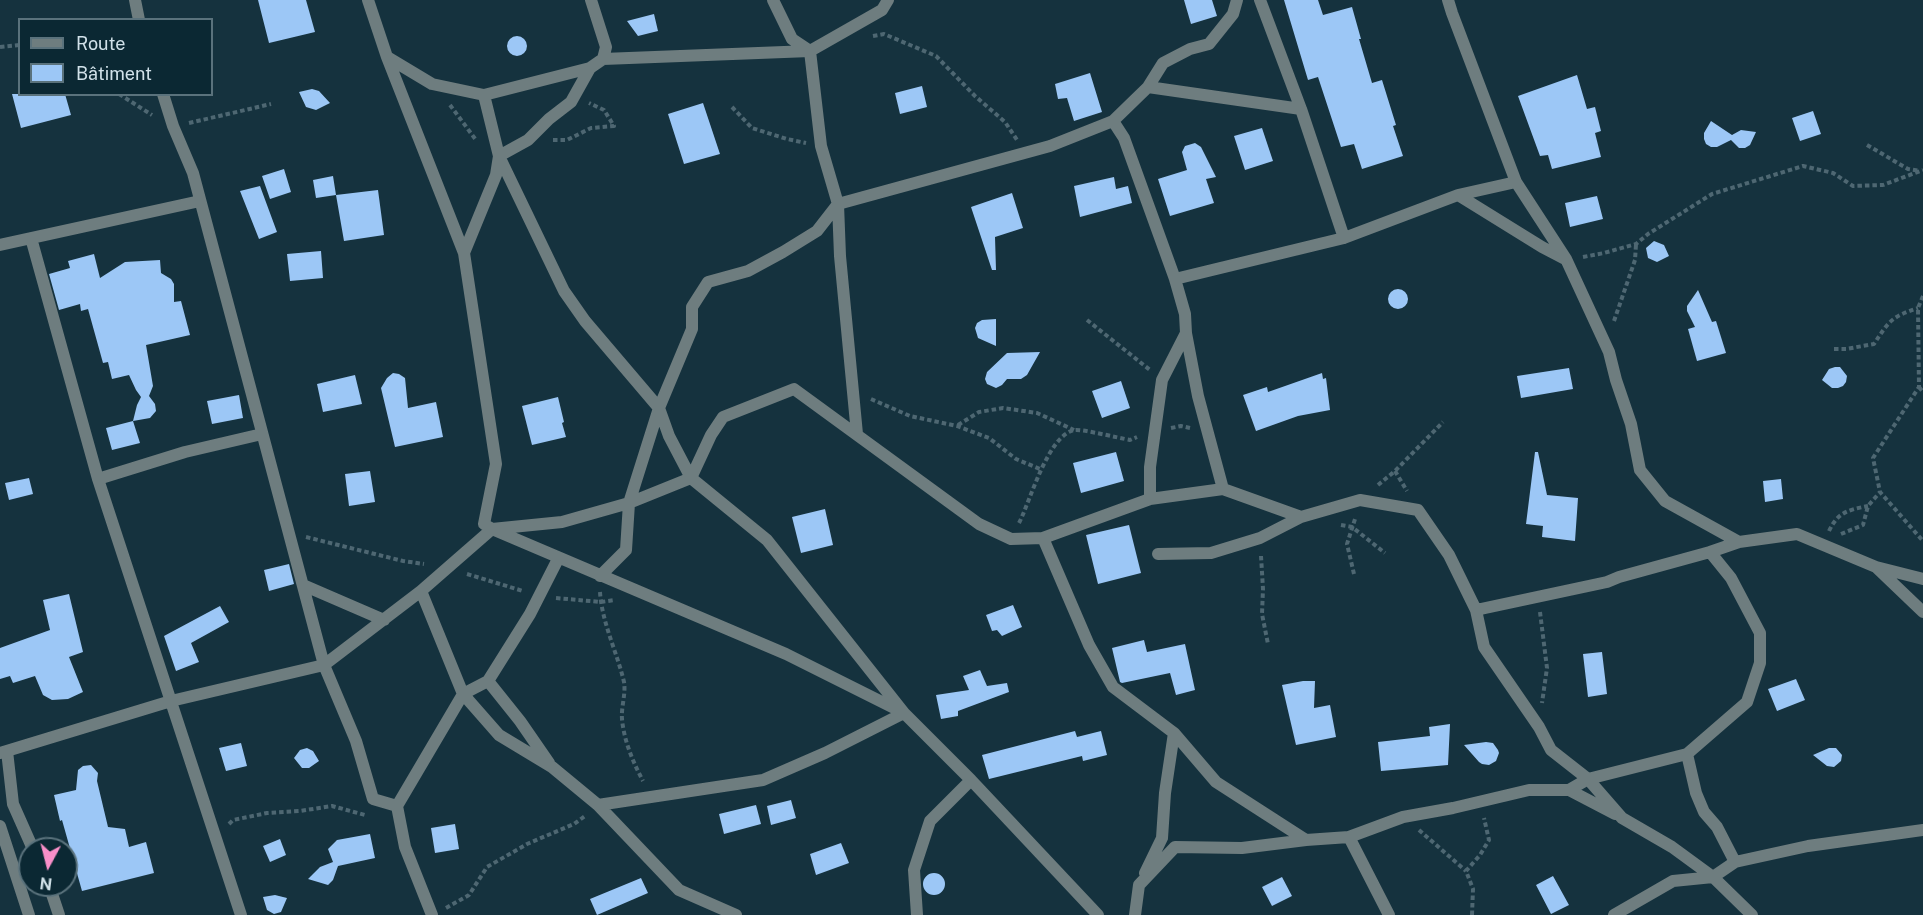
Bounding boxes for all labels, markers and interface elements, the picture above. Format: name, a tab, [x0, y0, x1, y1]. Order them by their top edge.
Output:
legend	[18, 18, 213, 96]
text: Route	[76, 33, 125, 54]
text: Bâtiment	[76, 63, 152, 84]
north arrow	[18, 837, 78, 897]
text: N	[39, 873, 53, 894]

